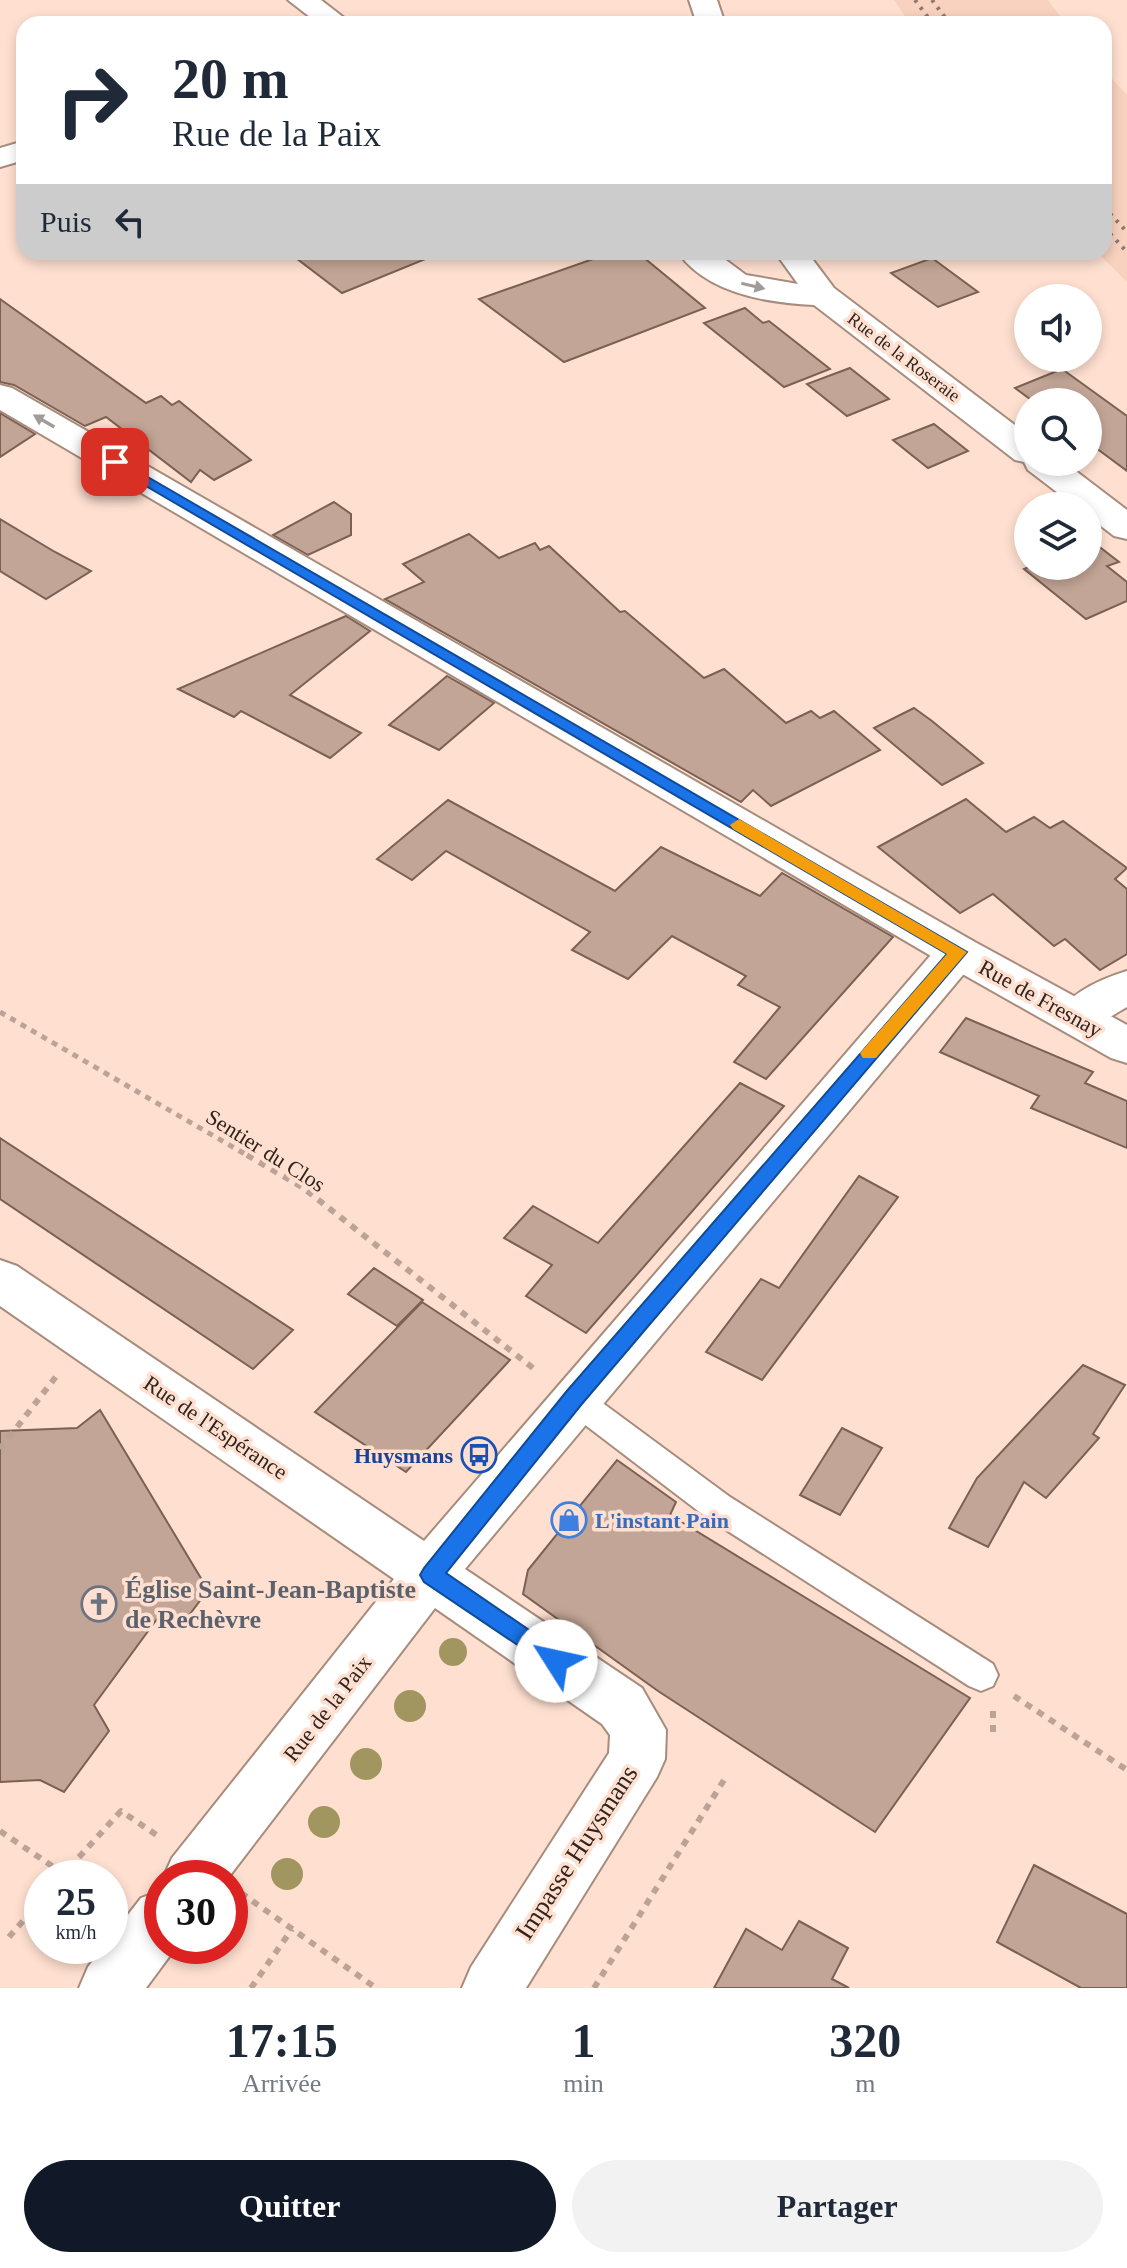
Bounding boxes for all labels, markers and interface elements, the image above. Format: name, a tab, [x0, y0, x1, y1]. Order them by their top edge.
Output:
icon: right	[40, 48, 144, 152]
text: 20 m	[172, 48, 289, 110]
text: Rue de la Paix	[172, 114, 381, 154]
icon: left	[108, 200, 152, 244]
text: Puis	[40, 205, 92, 238]
one-way arrow	[741, 280, 766, 293]
map controls	[1014, 284, 1102, 580]
button: sound	[1014, 284, 1102, 372]
street label: Rue de la Roseraie	[844, 308, 964, 406]
button: search	[1014, 388, 1102, 476]
one-way arrow	[33, 414, 55, 428]
pin	[81, 428, 149, 496]
icon: arrive	[93, 440, 137, 484]
button: layers	[1014, 492, 1102, 580]
street label: Rue de Fresnay	[975, 954, 1107, 1043]
street label: Sentier du Clos	[202, 1104, 330, 1197]
street label: Rue de l'Espérance	[139, 1370, 292, 1485]
bus stop icon: Huysmans	[460, 1436, 498, 1474]
place label: Huysmans	[354, 1443, 453, 1468]
shop icon: L'instant Pain	[550, 1501, 588, 1539]
place label: L'instant Pain	[595, 1508, 729, 1533]
place label: Église Saint-Jean-Baptiste de Rechèvre	[125, 1575, 416, 1634]
church icon: Église Saint-Jean-Baptiste de Rechèvre	[80, 1585, 118, 1623]
position arrow	[514, 1619, 598, 1703]
street label: Rue de la Paix	[278, 1650, 377, 1766]
street label: Impasse Huysmans	[509, 1760, 643, 1945]
speed limit sign: 30	[144, 1860, 248, 1964]
text: 25	[56, 1879, 96, 1924]
text: km/h	[55, 1921, 97, 1943]
text: 17:15	[226, 2014, 338, 2067]
text: 1	[571, 2014, 595, 2067]
text: 320	[829, 2014, 901, 2067]
text: Arrivée	[242, 2069, 321, 2098]
text: min	[563, 2069, 604, 2098]
text: m	[855, 2069, 875, 2098]
button: Quitter	[24, 2160, 556, 2252]
button: Partager	[572, 2160, 1103, 2252]

